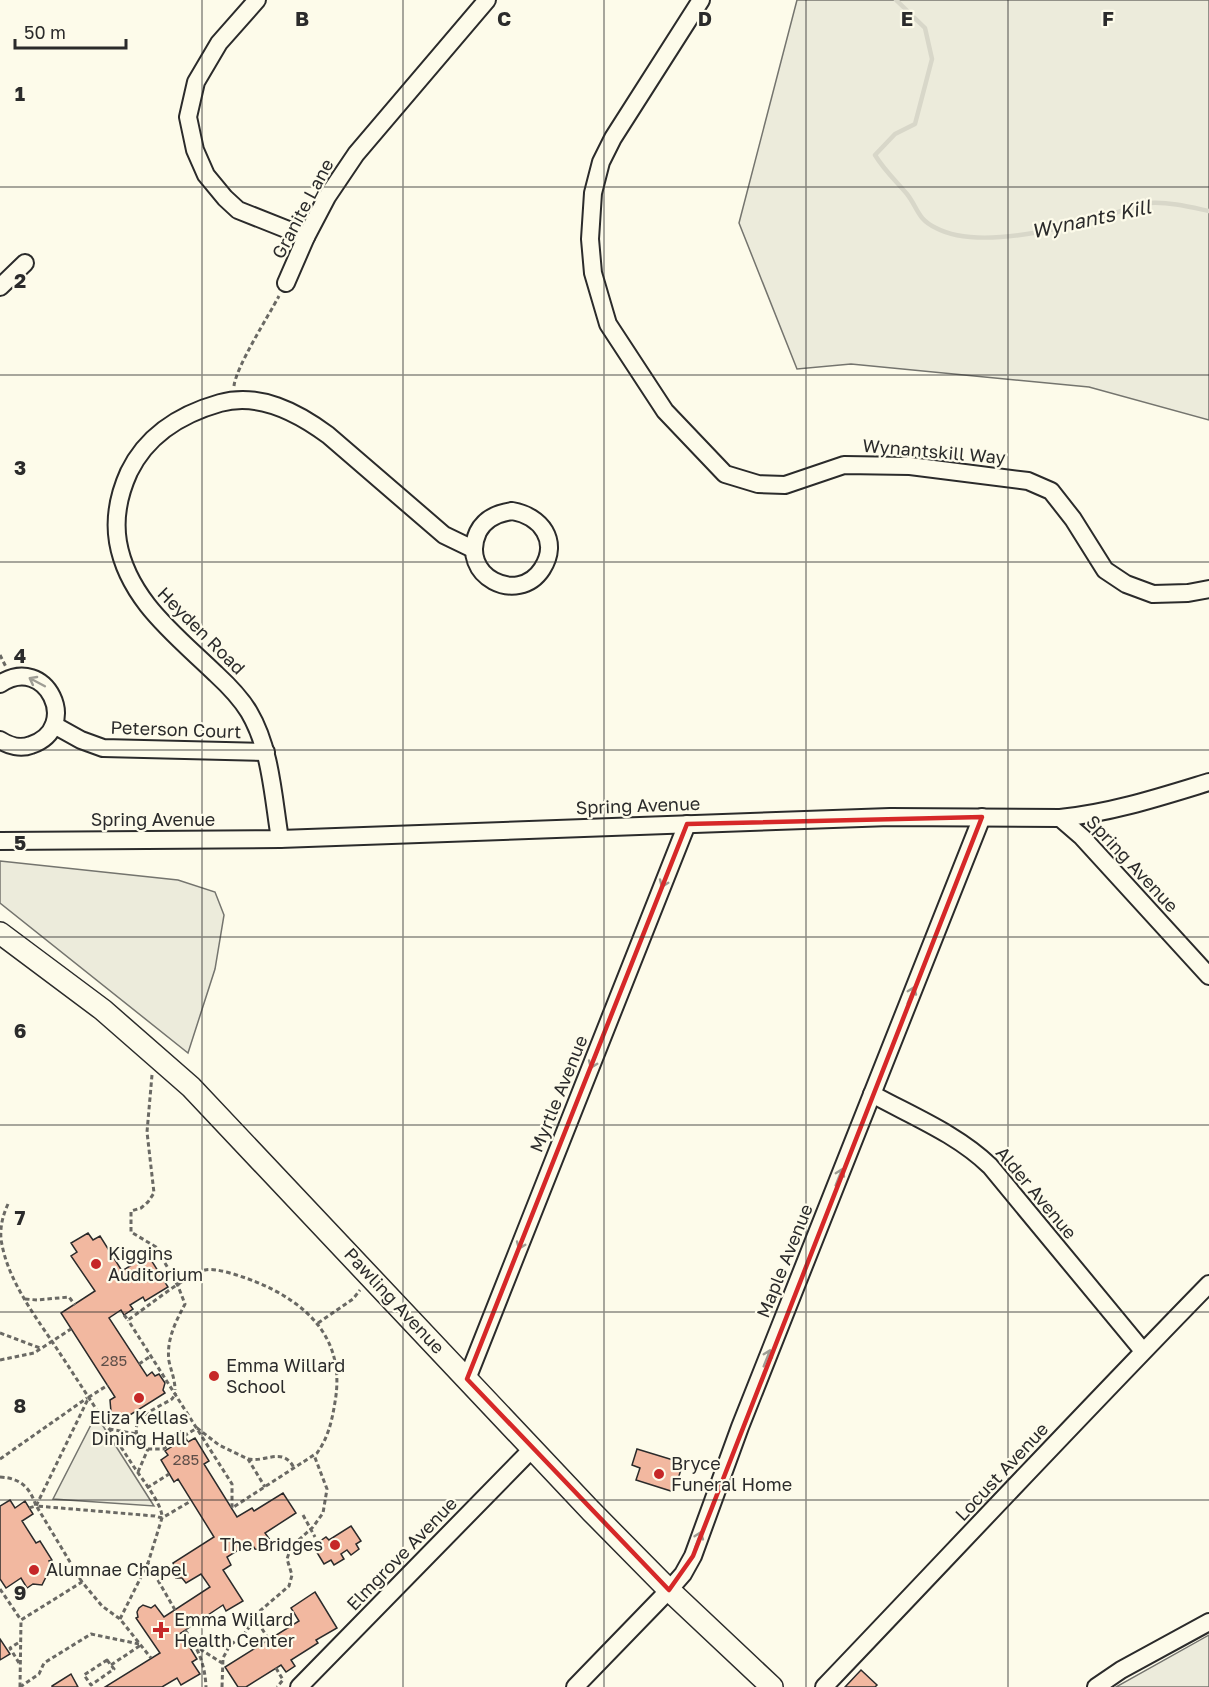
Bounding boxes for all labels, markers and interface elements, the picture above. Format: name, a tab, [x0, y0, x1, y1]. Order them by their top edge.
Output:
text: B	[295, 6, 309, 30]
text: C	[497, 6, 511, 30]
text: D	[698, 6, 712, 30]
text: E	[901, 6, 913, 30]
text: F	[1102, 6, 1114, 30]
scale bar	[15, 12, 126, 50]
text: 50 m	[24, 21, 66, 43]
text: 1	[15, 81, 25, 105]
street label: Granite Lane	[267, 155, 338, 262]
water label: Wynants Kill	[1029, 194, 1154, 243]
text: 2	[14, 268, 26, 292]
street label: Wynantskill Way	[862, 434, 1007, 468]
text: 3	[14, 455, 26, 479]
street label: Heyden Road	[153, 582, 250, 679]
text: 4	[14, 643, 26, 667]
one-way arrow	[28, 676, 46, 688]
street label: Peterson Court	[110, 716, 242, 742]
street label: Spring Avenue	[575, 792, 701, 818]
street label: Spring Avenue	[91, 808, 215, 830]
street label: Spring Avenue	[1082, 810, 1183, 916]
text: 5	[14, 830, 26, 854]
one-way arrow	[659, 869, 670, 887]
one-way arrow	[906, 987, 917, 1005]
text: 6	[14, 1018, 26, 1042]
street label: Myrtle Avenue	[525, 1032, 592, 1155]
one-way arrow	[588, 1050, 599, 1069]
street label: Alder Avenue	[992, 1142, 1082, 1243]
one-way arrow	[834, 1168, 845, 1186]
street label: Maple Avenue	[751, 1201, 817, 1321]
text: 7	[15, 1205, 26, 1229]
one-way arrow	[516, 1231, 527, 1250]
place label: Kiggins Auditorium	[108, 1242, 203, 1285]
street label: Pawling Avenue	[340, 1243, 449, 1358]
marker: Kiggins Auditorium	[89, 1257, 103, 1271]
one-way arrow	[763, 1349, 774, 1368]
house number: 285	[101, 1351, 127, 1369]
place label: Emma Willard School	[226, 1354, 345, 1397]
marker: Emma Willard School	[207, 1369, 221, 1383]
marker: Eliza Kellas Dining Hall	[132, 1391, 146, 1405]
text: 8	[14, 1393, 26, 1417]
place label: Eliza Kellas Dining Hall	[89, 1406, 189, 1449]
street label: Locust Avenue	[950, 1418, 1052, 1525]
house number: 285	[173, 1450, 199, 1468]
place label: Bryce Funeral Home	[671, 1452, 792, 1495]
marker: Bryce Funeral Home	[652, 1467, 666, 1481]
street label: Elmgrove Avenue	[342, 1492, 461, 1615]
one-way arrow	[694, 1531, 705, 1550]
place label: The Bridges	[220, 1533, 323, 1555]
marker: The Bridges	[328, 1538, 342, 1552]
place label: Alumnae Chapel	[46, 1558, 187, 1580]
marker: Alumnae Chapel	[27, 1563, 41, 1577]
text: 9	[14, 1580, 26, 1604]
place label: Emma Willard Health Center	[174, 1608, 295, 1651]
marker: Emma Willard Health Center	[152, 1621, 170, 1639]

